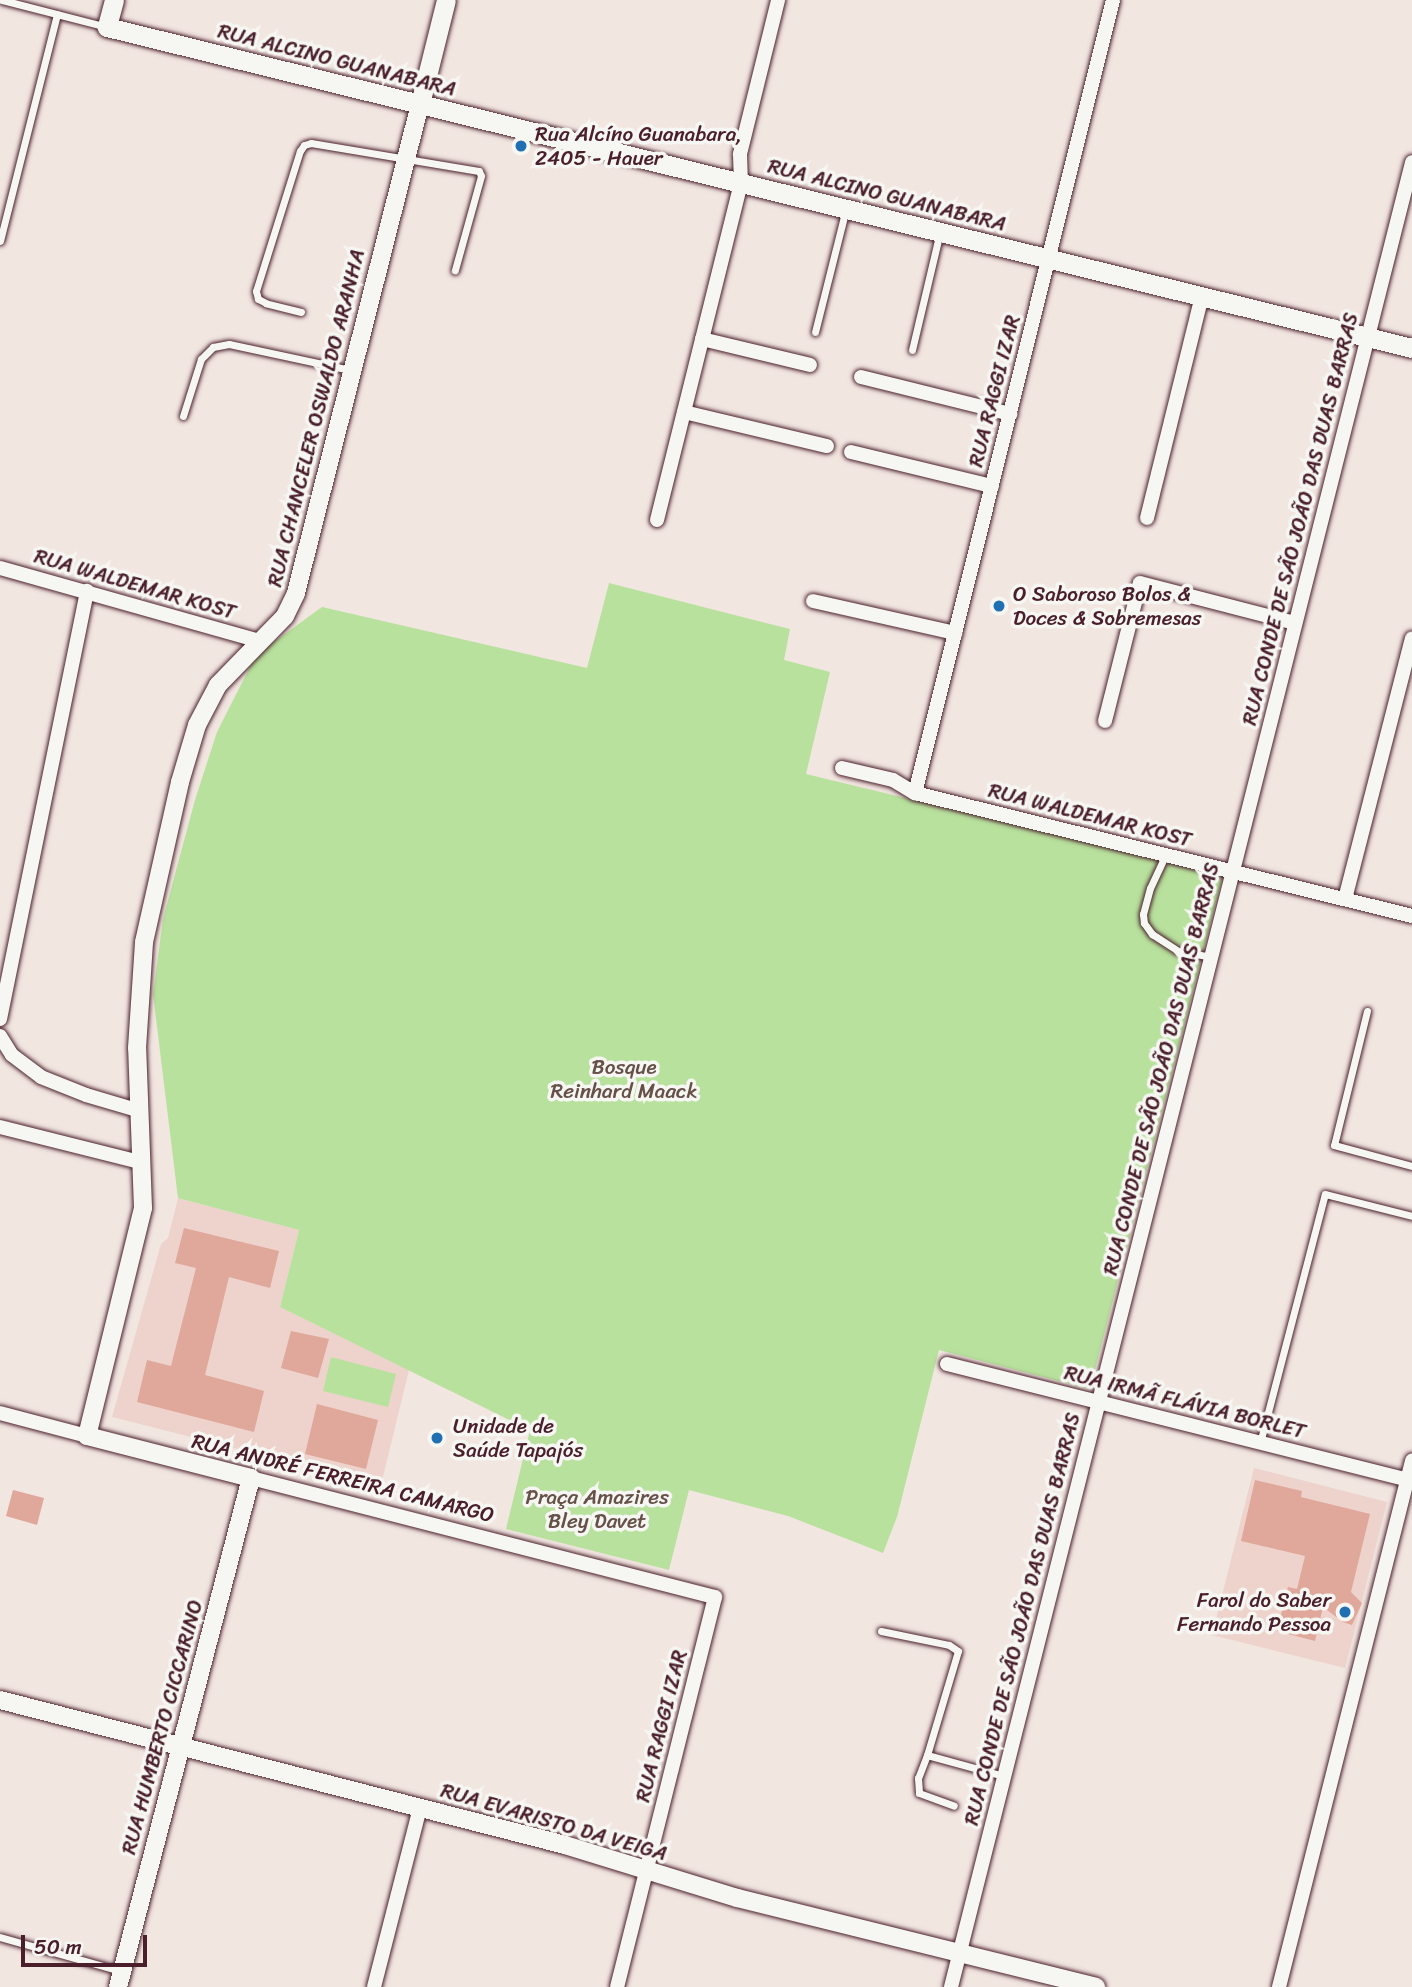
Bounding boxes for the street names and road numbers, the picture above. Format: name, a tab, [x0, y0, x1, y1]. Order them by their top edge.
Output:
street label: RUA ALCINO GUANABARA	[216, 18, 458, 102]
street label: RUA ALCINO GUANABARA	[766, 153, 1008, 237]
street label: RUA CHANCELER OSWALDO ARANHA	[262, 247, 370, 589]
street label: RUA CONDE DE SÃO JOÃO DAS DUAS BARRAS	[1236, 307, 1364, 731]
street label: RUA RAGGI IZAR	[963, 313, 1025, 469]
street label: RUA WALDEMAR KOST	[33, 544, 237, 624]
street label: RUA WALDEMAR KOST	[987, 778, 1193, 852]
street label: RUA CONDE DE SÃO JOÃO DAS DUAS BARRAS	[1097, 857, 1225, 1281]
street label: RUA IRMÃ FLÁVIA BORLET	[1060, 1359, 1310, 1445]
street label: RUA CONDE DE SÃO JOÃO DAS DUAS BARRAS	[958, 1407, 1086, 1831]
street label: RUA ANDRÉ FERREIRA CAMARGO	[189, 1428, 497, 1528]
street label: RUA HUMBERTO CICCARINO	[115, 1594, 209, 1860]
street label: RUA RAGGI IZAR	[630, 1648, 692, 1804]
street label: RUA EVARISTO DA VEIGA	[441, 1778, 667, 1866]

